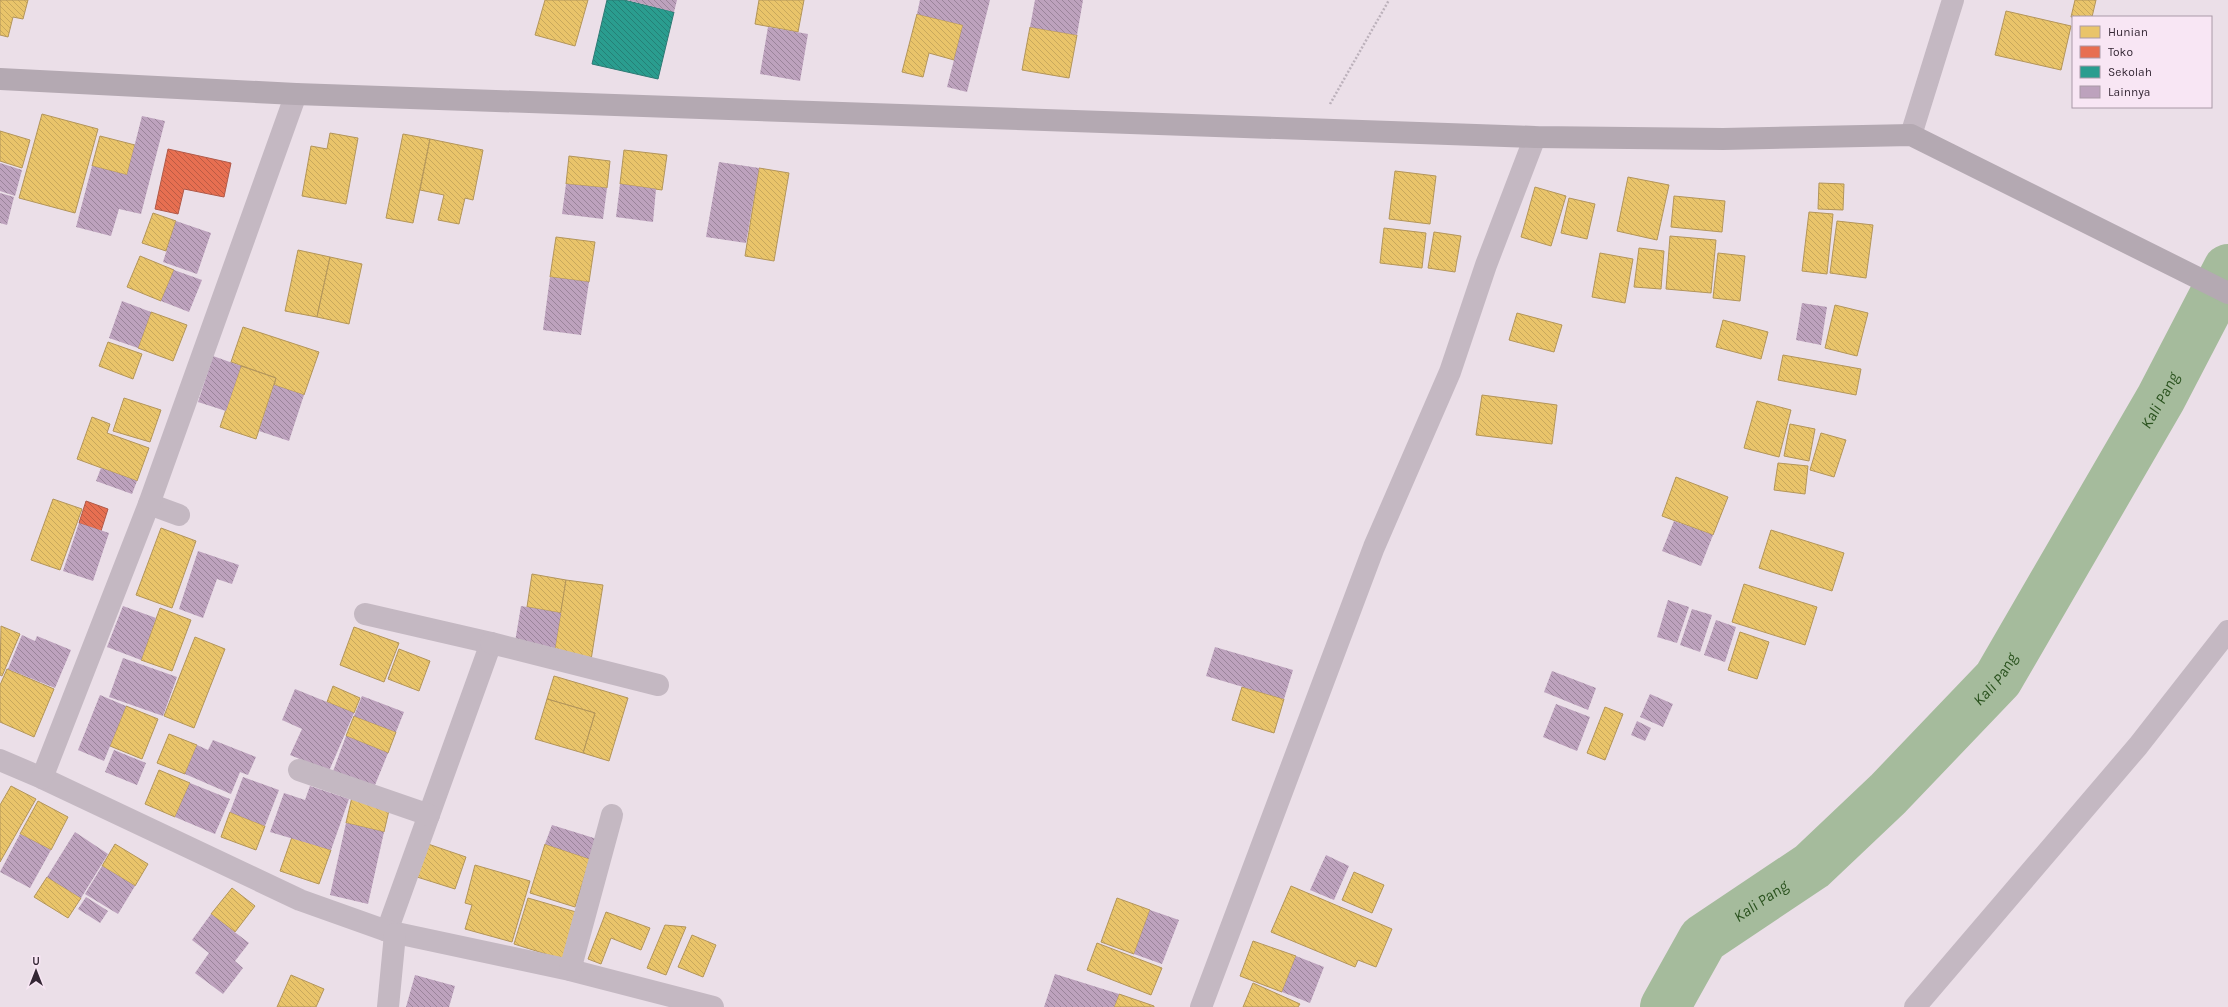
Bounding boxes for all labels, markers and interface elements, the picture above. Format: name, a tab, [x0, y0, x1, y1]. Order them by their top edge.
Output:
legend	[2072, 16, 2212, 108]
text: Hunian	[2108, 25, 2148, 39]
text: Toko	[2108, 45, 2133, 59]
text: Sekolah	[2108, 65, 2152, 79]
text: Lainnya	[2108, 85, 2150, 99]
water label: Kali Pang	[2136, 368, 2183, 432]
water label: Kali Pang	[1969, 649, 2021, 709]
water label: Kali Pang	[1730, 875, 1792, 926]
north arrow	[16, 951, 56, 991]
text: U	[32, 955, 40, 968]

